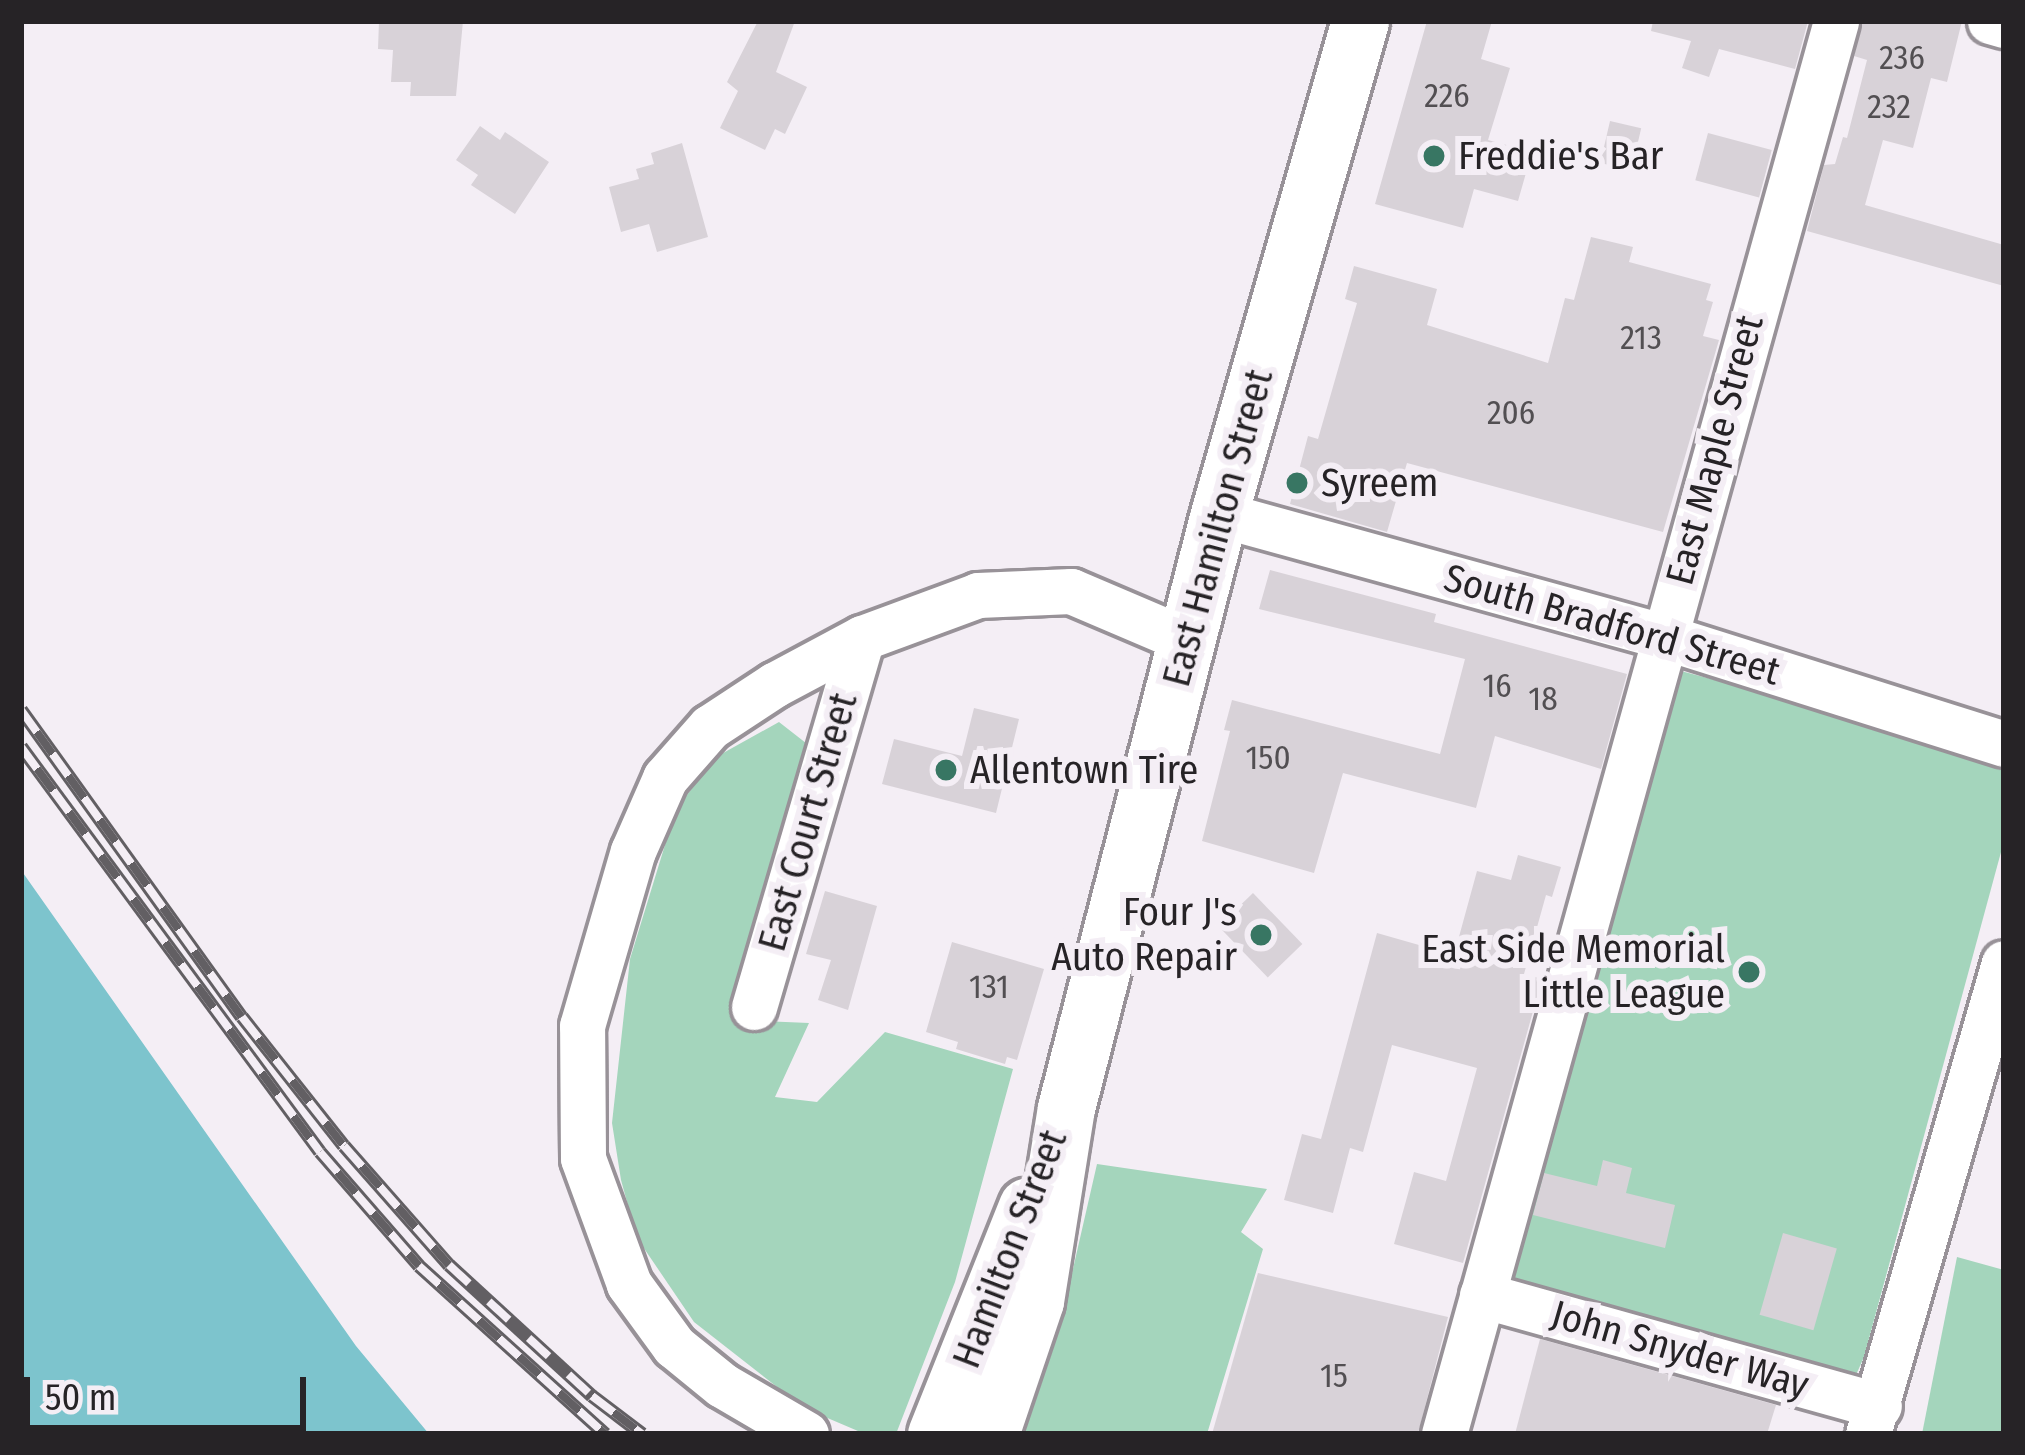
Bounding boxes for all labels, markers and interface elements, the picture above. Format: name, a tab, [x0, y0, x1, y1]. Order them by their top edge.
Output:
house number: 236	[1879, 39, 1925, 79]
house number: 226	[1424, 77, 1470, 117]
house number: 232	[1867, 88, 1911, 128]
place label: Freddie's Bar	[1458, 133, 1663, 179]
marker: Freddie's Bar	[1421, 143, 1447, 169]
street label: East Maple Street	[1657, 310, 1773, 590]
house number: 213	[1620, 319, 1662, 359]
street label: East Hamilton Street	[1153, 364, 1283, 692]
house number: 206	[1487, 394, 1535, 434]
place label: Syreem	[1321, 460, 1438, 506]
marker: Syreem	[1284, 470, 1310, 496]
street label: South Bradford Street	[1439, 555, 1785, 695]
house number: 16	[1482, 667, 1512, 707]
house number: 18	[1528, 680, 1558, 720]
street label: East Court Street	[749, 687, 867, 957]
house number: 150	[1245, 739, 1291, 779]
place label: Allentown Tire	[970, 747, 1198, 793]
marker: Allentown Tire	[933, 757, 959, 783]
place label: Four J's Auto Repair	[1051, 890, 1237, 981]
marker: Four J's Auto Repair	[1248, 922, 1274, 948]
place label: East Side Memorial Little League	[1421, 927, 1725, 1018]
marker: East Side Memorial Little League	[1736, 959, 1762, 985]
house number: 131	[969, 968, 1009, 1008]
street label: Hamilton Street	[943, 1123, 1077, 1375]
street label: John Snyder Way	[1546, 1291, 1814, 1409]
scale bar	[30, 1353, 312, 1427]
house number: 15	[1320, 1357, 1348, 1397]
text: 50 m	[45, 1376, 116, 1420]

